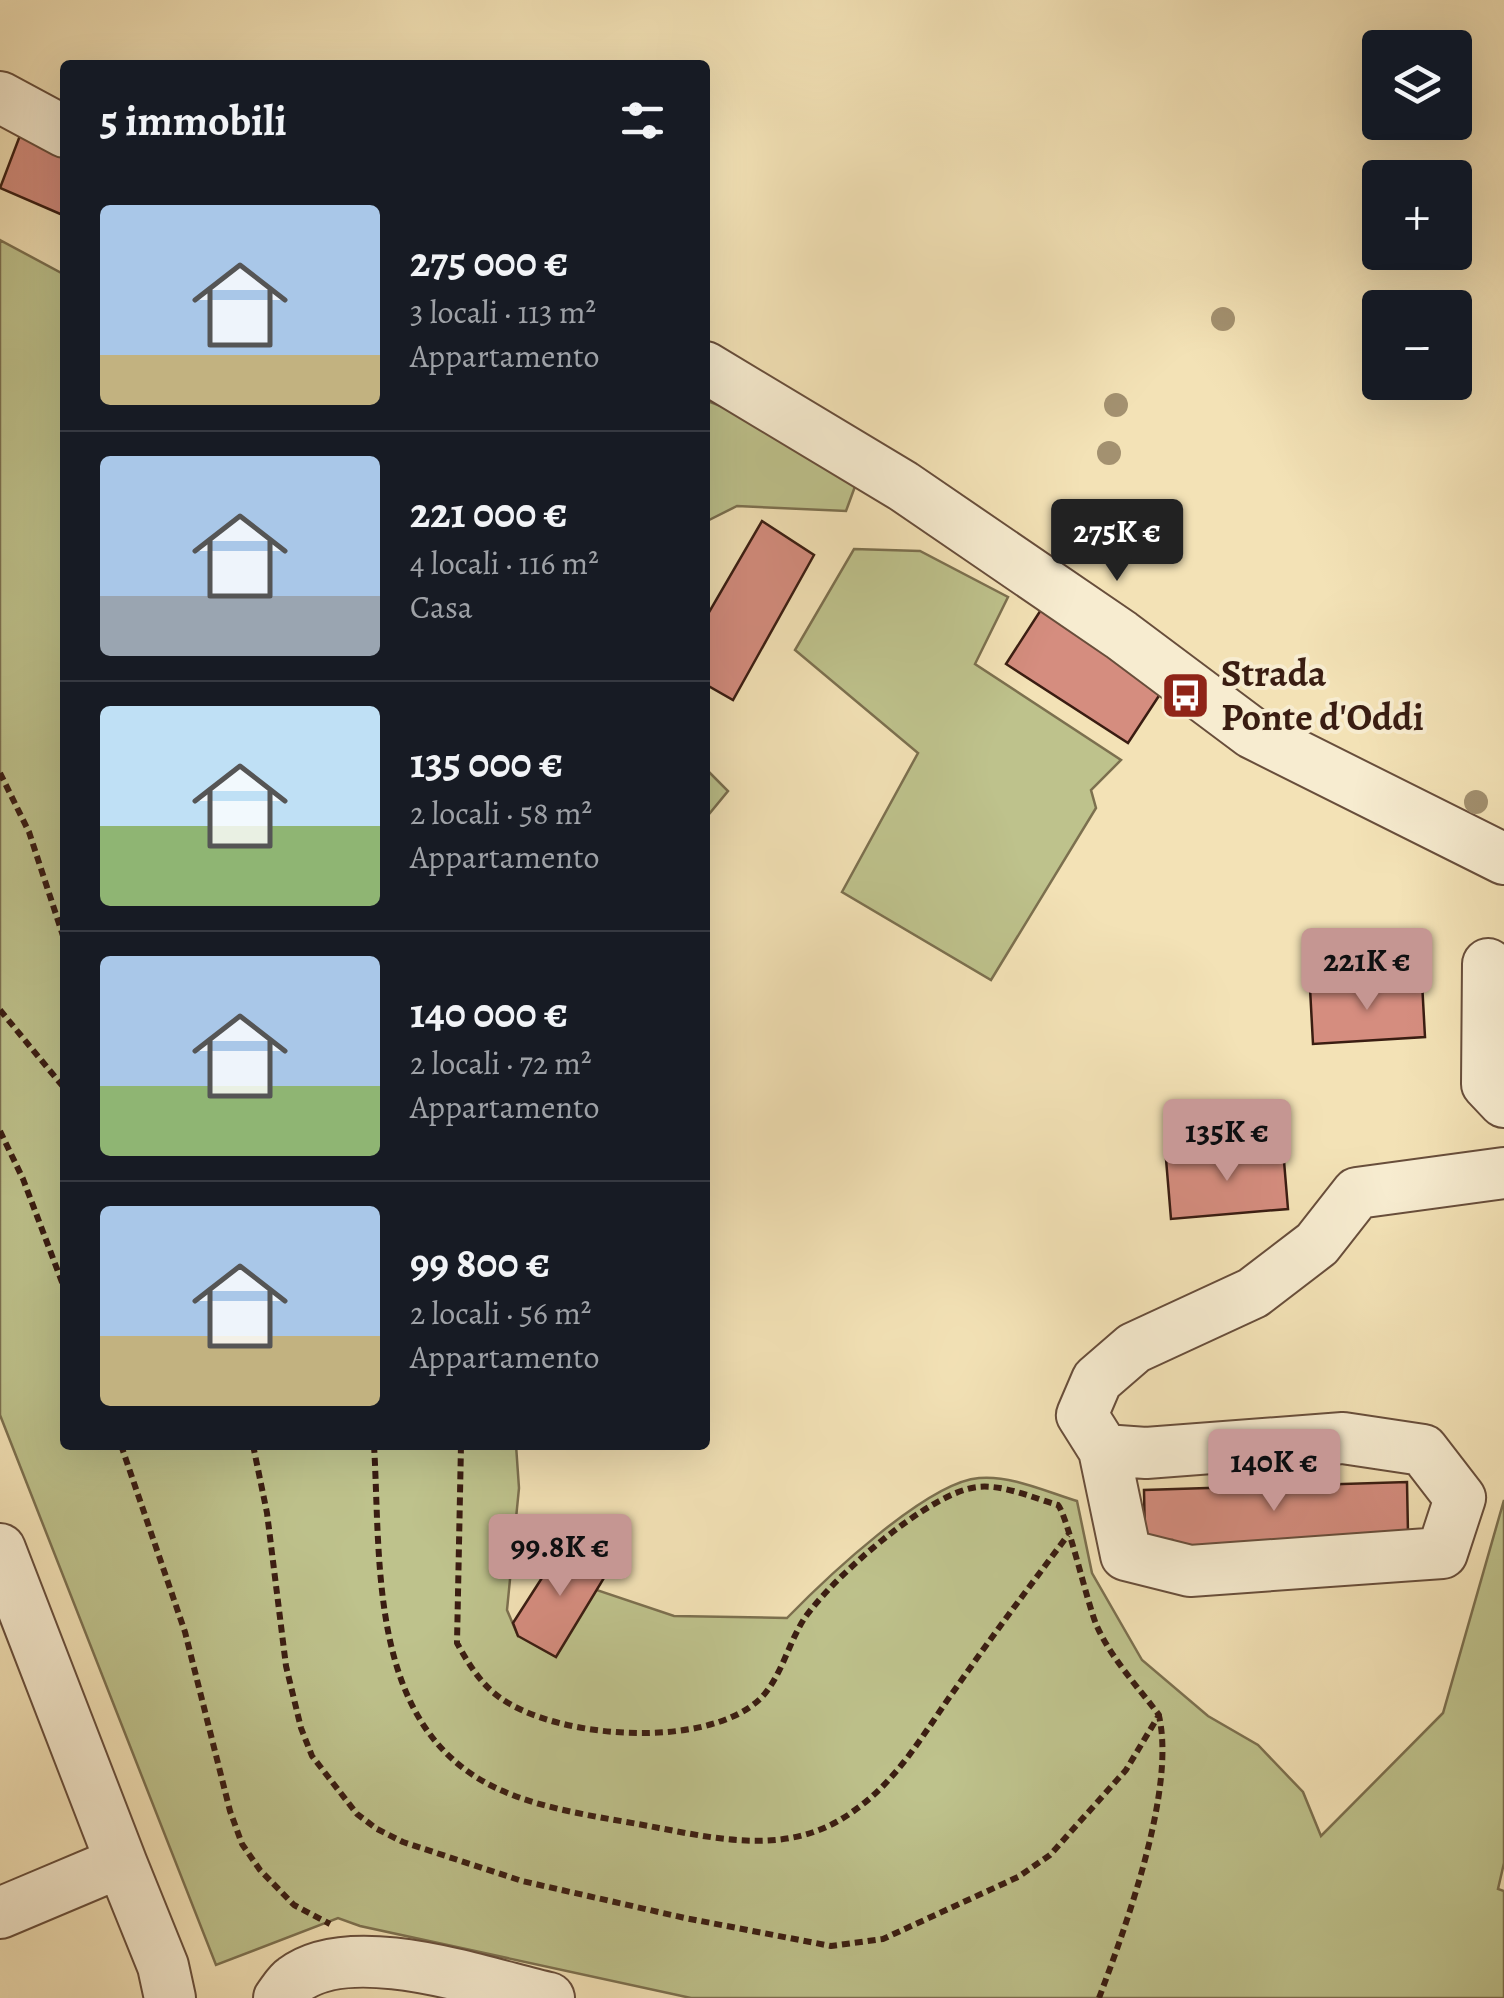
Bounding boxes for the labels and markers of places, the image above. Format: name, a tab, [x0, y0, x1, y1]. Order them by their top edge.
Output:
pin: 275K €	[1036, 499, 1198, 584]
place label: Strada Ponte d'Oddi	[1221, 647, 1424, 743]
bus stop icon: Strada Ponte d'Oddi	[1160, 669, 1212, 721]
pin: 221K €	[1286, 928, 1448, 1013]
pin: 135K €	[1146, 1099, 1308, 1184]
pin: 140K €	[1193, 1429, 1355, 1514]
pin: 99.8K €	[468, 1514, 652, 1599]

